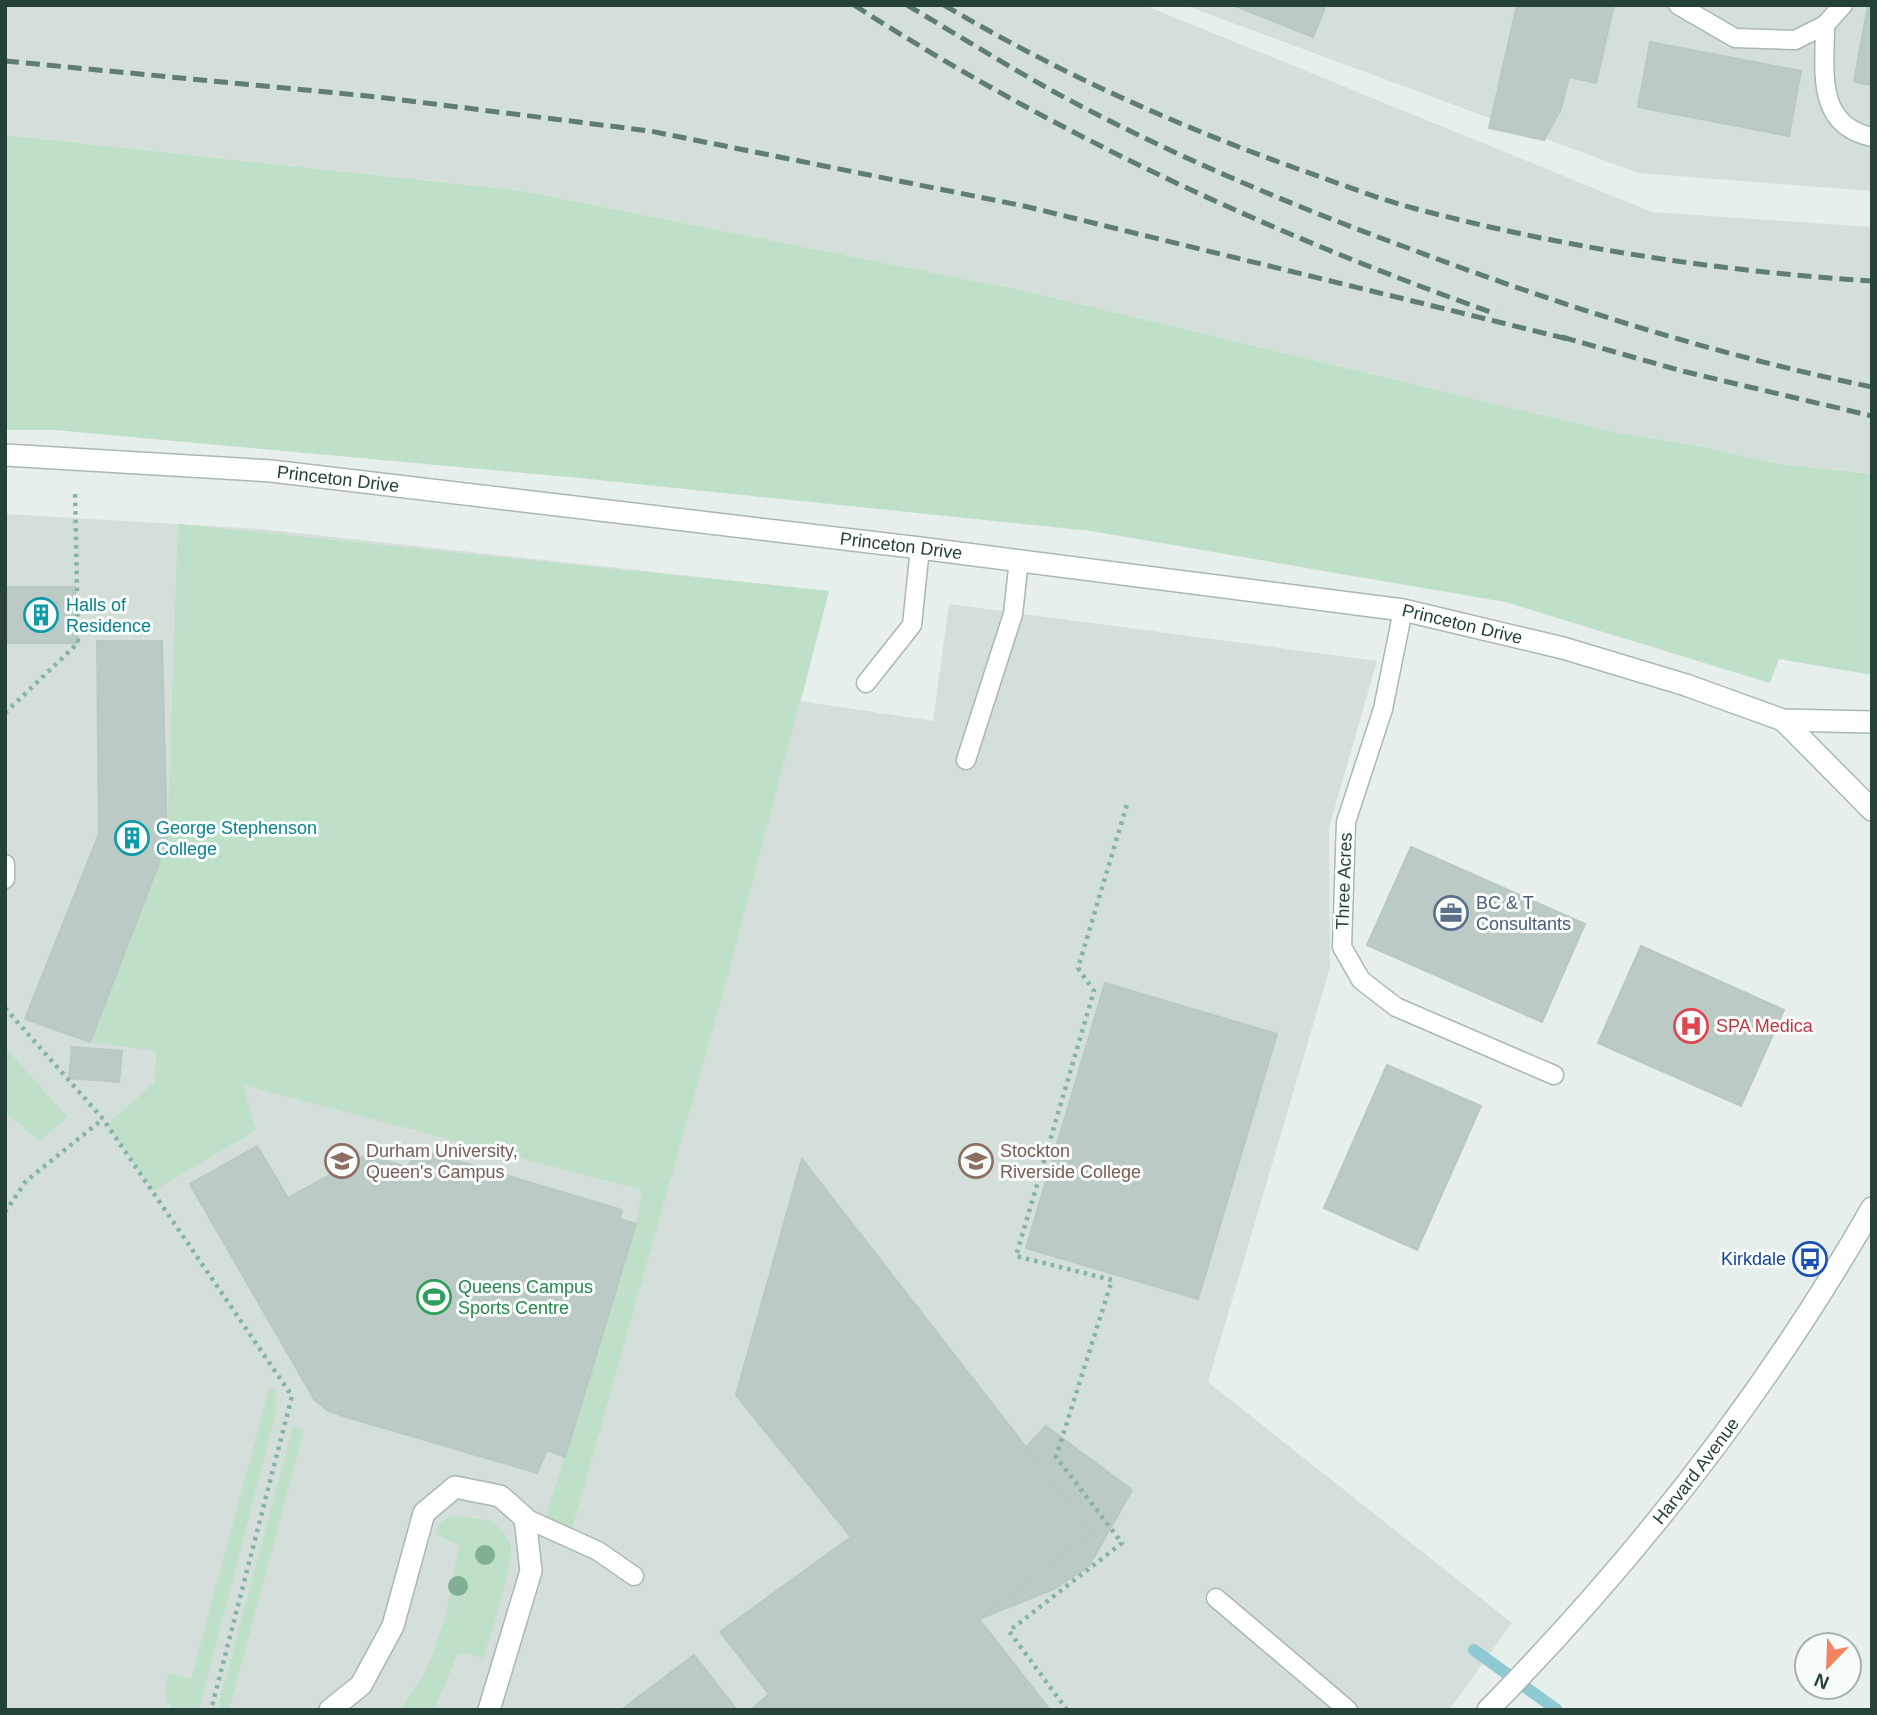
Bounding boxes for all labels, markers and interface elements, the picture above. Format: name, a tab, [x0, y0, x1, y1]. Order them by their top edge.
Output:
street label: Princeton Drive	[276, 462, 400, 496]
street label: Princeton Drive	[839, 529, 963, 563]
place label: Halls of Residence	[66, 595, 151, 636]
building icon: Halls of Residence	[22, 596, 60, 634]
street label: Princeton Drive	[1400, 600, 1525, 648]
place label: George Stephenson College	[156, 818, 317, 859]
building icon: George Stephenson College	[113, 819, 151, 857]
street label: Three Acres	[1332, 832, 1356, 930]
place label: BC & T Consultants	[1476, 893, 1571, 934]
office icon: BC & T Consultants	[1432, 894, 1470, 932]
hospital icon: SPA Medica	[1672, 1007, 1710, 1045]
place label: SPA Medica	[1716, 1016, 1814, 1036]
place label: Durham University, Queen's Campus	[366, 1141, 518, 1182]
place label: Stockton Riverside College	[1000, 1141, 1141, 1182]
school or university icon: Durham University, Queen's Campus	[323, 1142, 361, 1180]
school or university icon: Stockton Riverside College	[957, 1142, 995, 1180]
bus stop icon: Kirkdale	[1791, 1240, 1829, 1278]
place label: Kirkdale	[1721, 1249, 1786, 1269]
place label: Queens Campus Sports Centre	[458, 1277, 593, 1318]
sports icon: Queens Campus Sports Centre	[415, 1278, 453, 1316]
street label: Harvard Avenue	[1649, 1414, 1743, 1528]
north arrow	[1793, 1631, 1863, 1701]
text: N	[1811, 1669, 1832, 1694]

